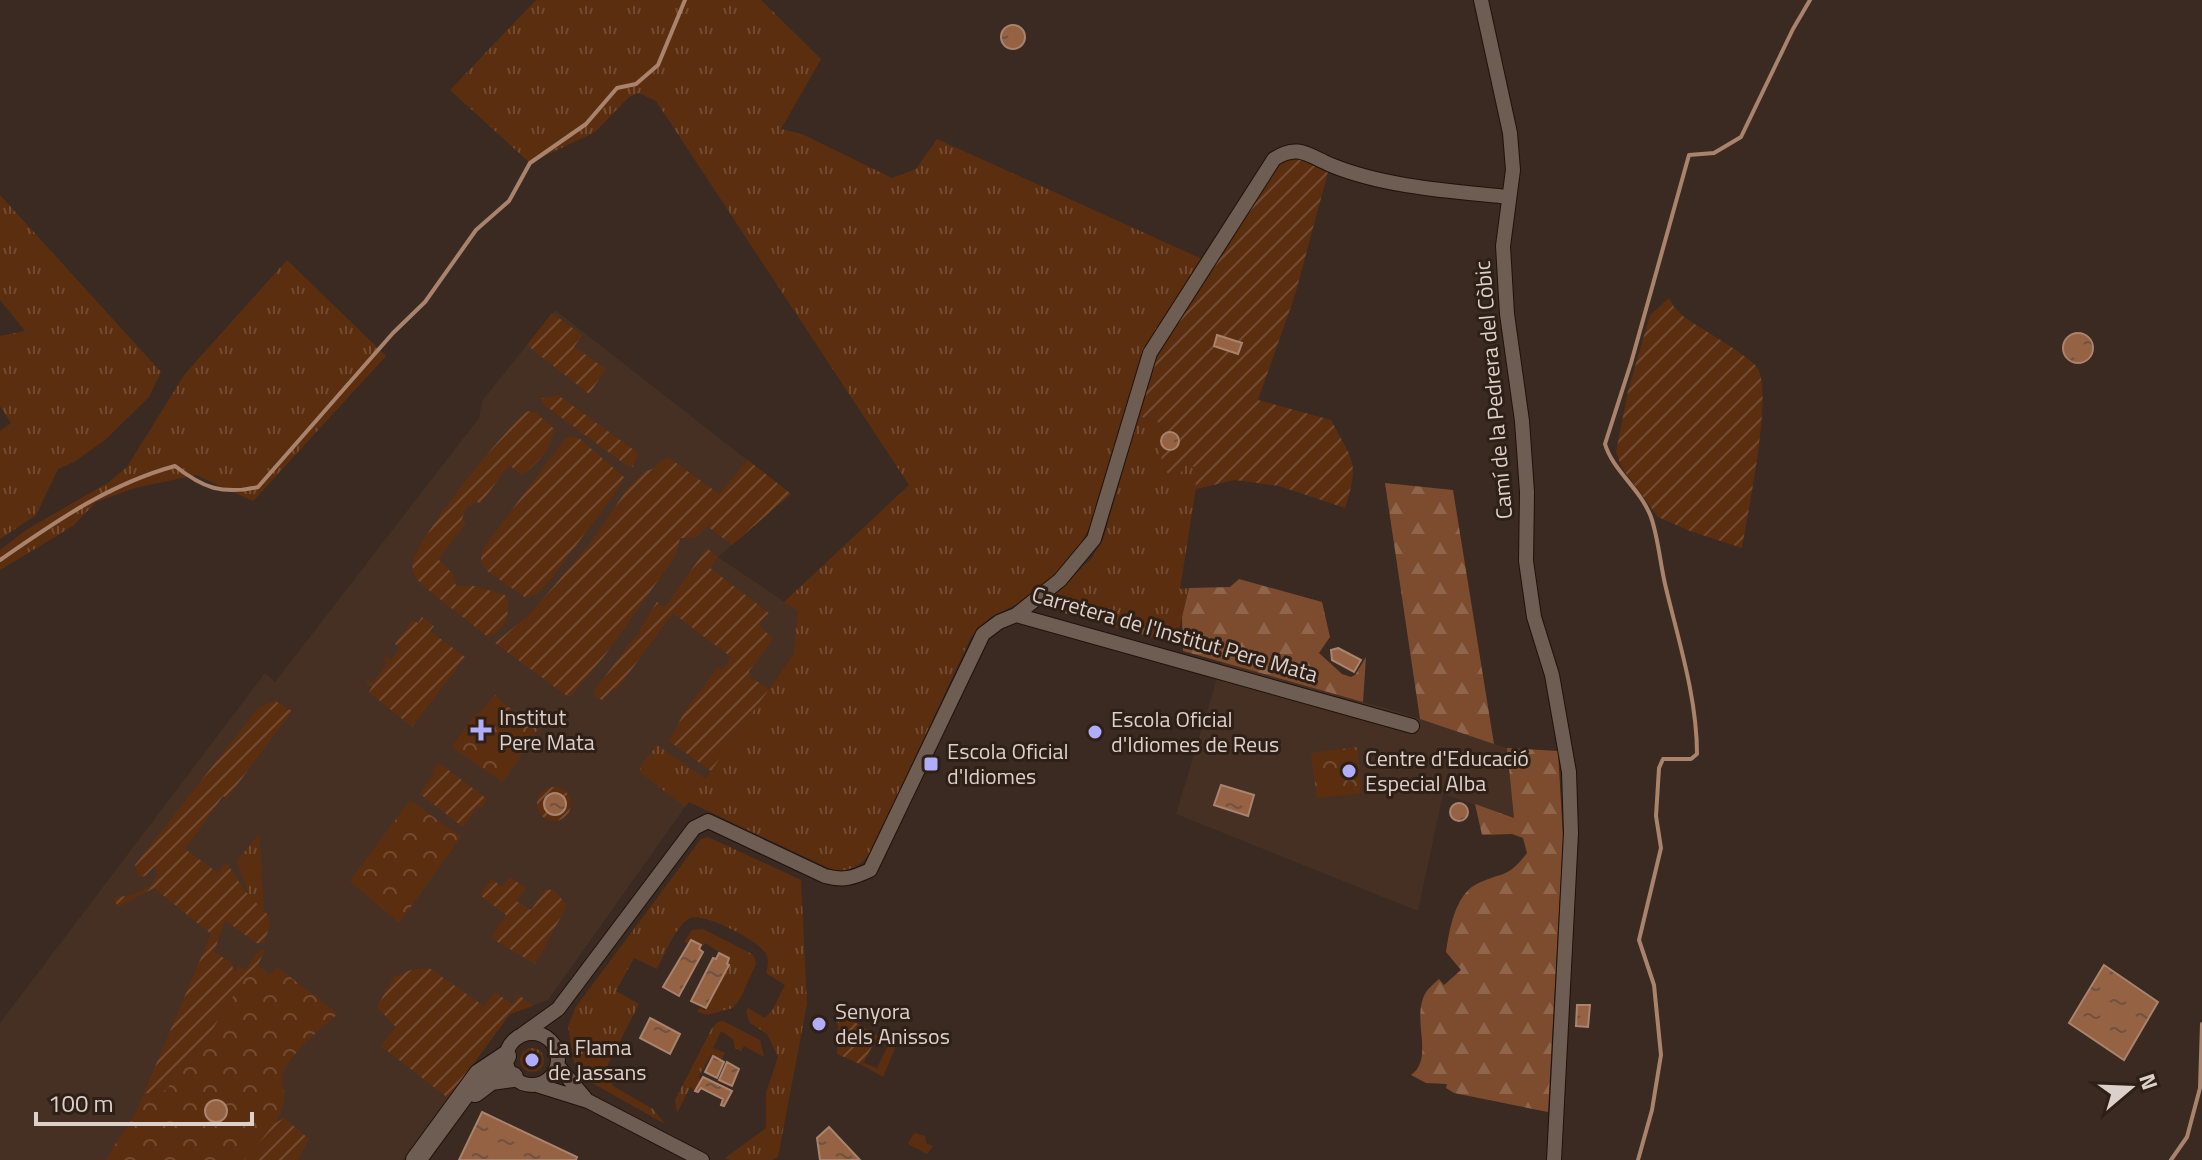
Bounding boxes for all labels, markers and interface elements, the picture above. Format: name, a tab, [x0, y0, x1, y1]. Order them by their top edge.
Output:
street label: Camí de la Pedrera del Còbic	[1465, 259, 1521, 521]
street label: Carretera de l'Institut Pere Mata	[1028, 577, 1322, 691]
place label: Institut Pere Mata	[499, 700, 595, 759]
place label: Escola Oficial d'Idiomes de Reus	[1111, 702, 1279, 761]
marker: Institut Pere Mata	[470, 719, 492, 741]
marker: Escola Oficial d'Idiomes de Reus	[1086, 723, 1104, 741]
place label: Escola Oficial d'Idiomes	[947, 734, 1069, 793]
place label: Centre d'Educació Especial Alba	[1365, 741, 1529, 800]
marker: Escola Oficial d'Idiomes	[922, 755, 940, 773]
marker: Centre d'Educació Especial Alba	[1340, 762, 1358, 780]
place label: Senyora dels Anissos	[835, 994, 950, 1053]
marker: Senyora dels Anissos	[810, 1015, 828, 1033]
place label: La Flama de Jassans	[548, 1030, 647, 1089]
north arrow	[2090, 1048, 2170, 1128]
marker: La Flama de Jassans	[523, 1051, 541, 1069]
text: N	[2130, 1069, 2167, 1094]
scale bar	[36, 1076, 252, 1126]
text: 100 m	[48, 1085, 114, 1121]

